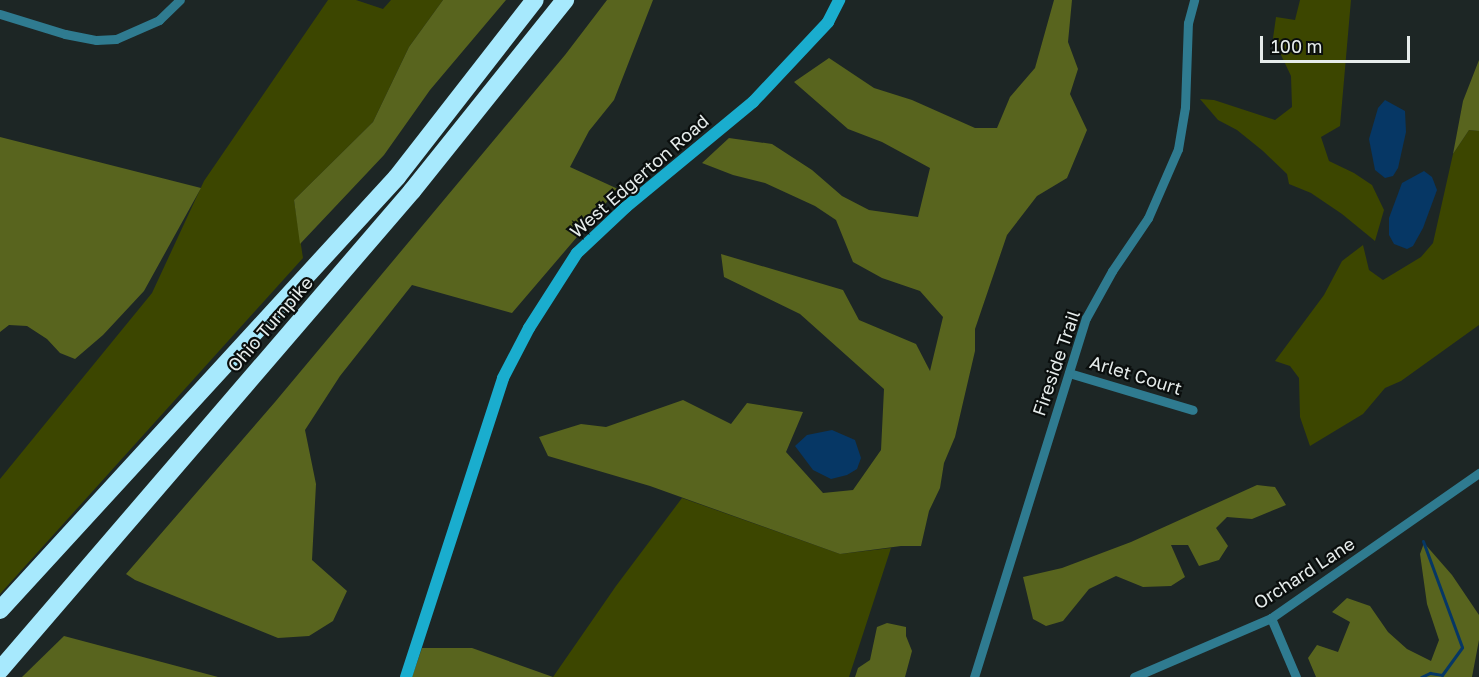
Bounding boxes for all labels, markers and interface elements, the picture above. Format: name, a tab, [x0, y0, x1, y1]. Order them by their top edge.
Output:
scale bar	[1263, 24, 1413, 62]
text: 100 m	[1271, 35, 1322, 57]
street label: West Edgerton Road	[565, 110, 713, 242]
street label: Ohio Turnpike	[223, 272, 317, 376]
street label: Fireside Trail	[1028, 307, 1084, 419]
street label: Arlet Court	[1087, 351, 1185, 399]
street label: Orchard Lane	[1250, 532, 1358, 614]

